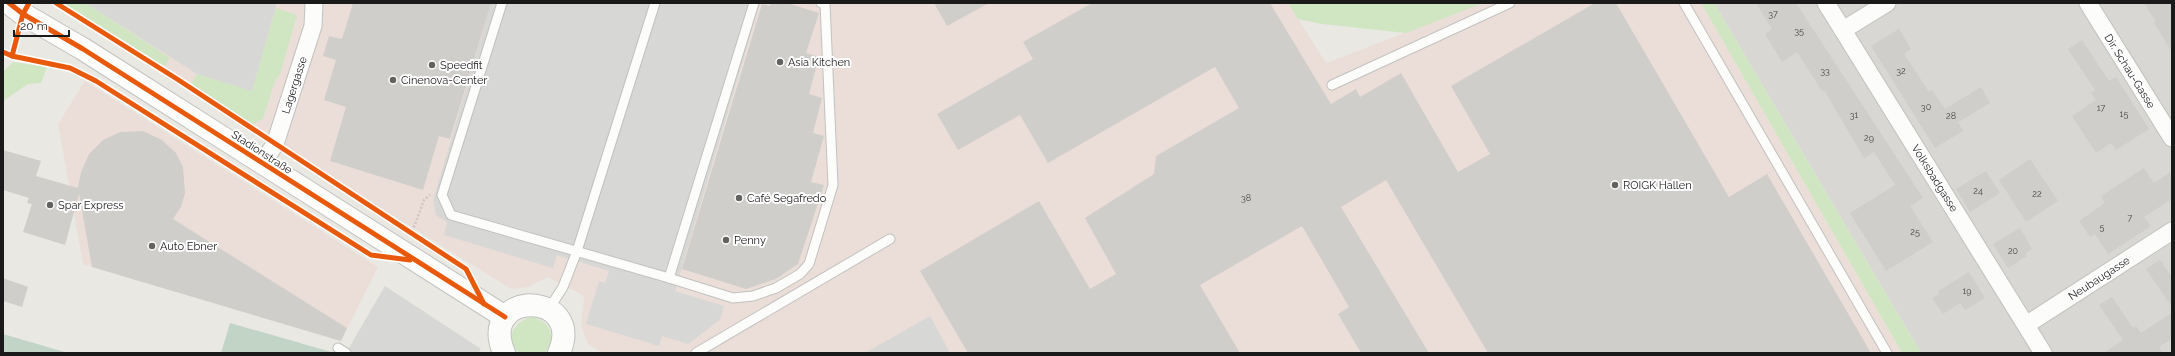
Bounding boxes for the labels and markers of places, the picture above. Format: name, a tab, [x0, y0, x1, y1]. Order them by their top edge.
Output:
place label: Asia Kitchen	[788, 56, 850, 69]
marker: Asia Kitchen	[775, 57, 785, 67]
place label: Speedfit	[440, 59, 483, 72]
marker: Speedfit	[427, 60, 437, 70]
place label: Cinenova-Center	[401, 74, 487, 87]
marker: Cinenova-Center	[388, 75, 398, 85]
place label: ROIGK Hallen	[1623, 179, 1692, 192]
marker: ROIGK Hallen	[1610, 180, 1620, 190]
place label: Café Segafredo	[747, 192, 827, 205]
marker: Café Segafredo	[734, 193, 744, 203]
place label: Spar Express	[58, 199, 124, 212]
marker: Spar Express	[45, 200, 55, 210]
place label: Penny	[734, 234, 766, 247]
marker: Penny	[721, 235, 731, 245]
place label: Auto Ebner	[160, 240, 217, 253]
marker: Auto Ebner	[147, 241, 157, 251]

